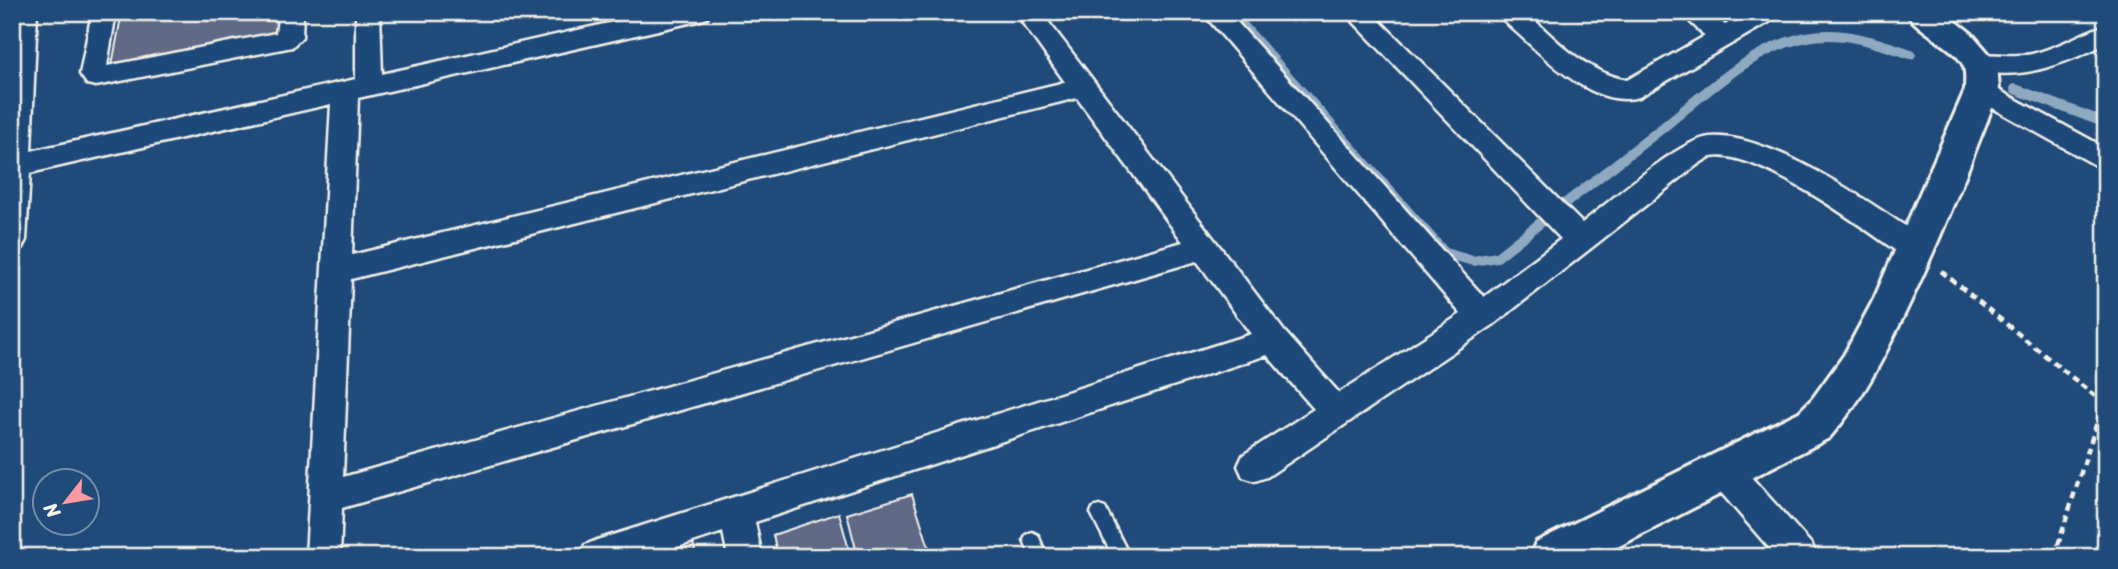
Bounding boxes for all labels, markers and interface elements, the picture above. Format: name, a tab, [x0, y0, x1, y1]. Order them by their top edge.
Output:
north arrow	[32, 468, 102, 538]
text: N	[34, 496, 70, 525]

